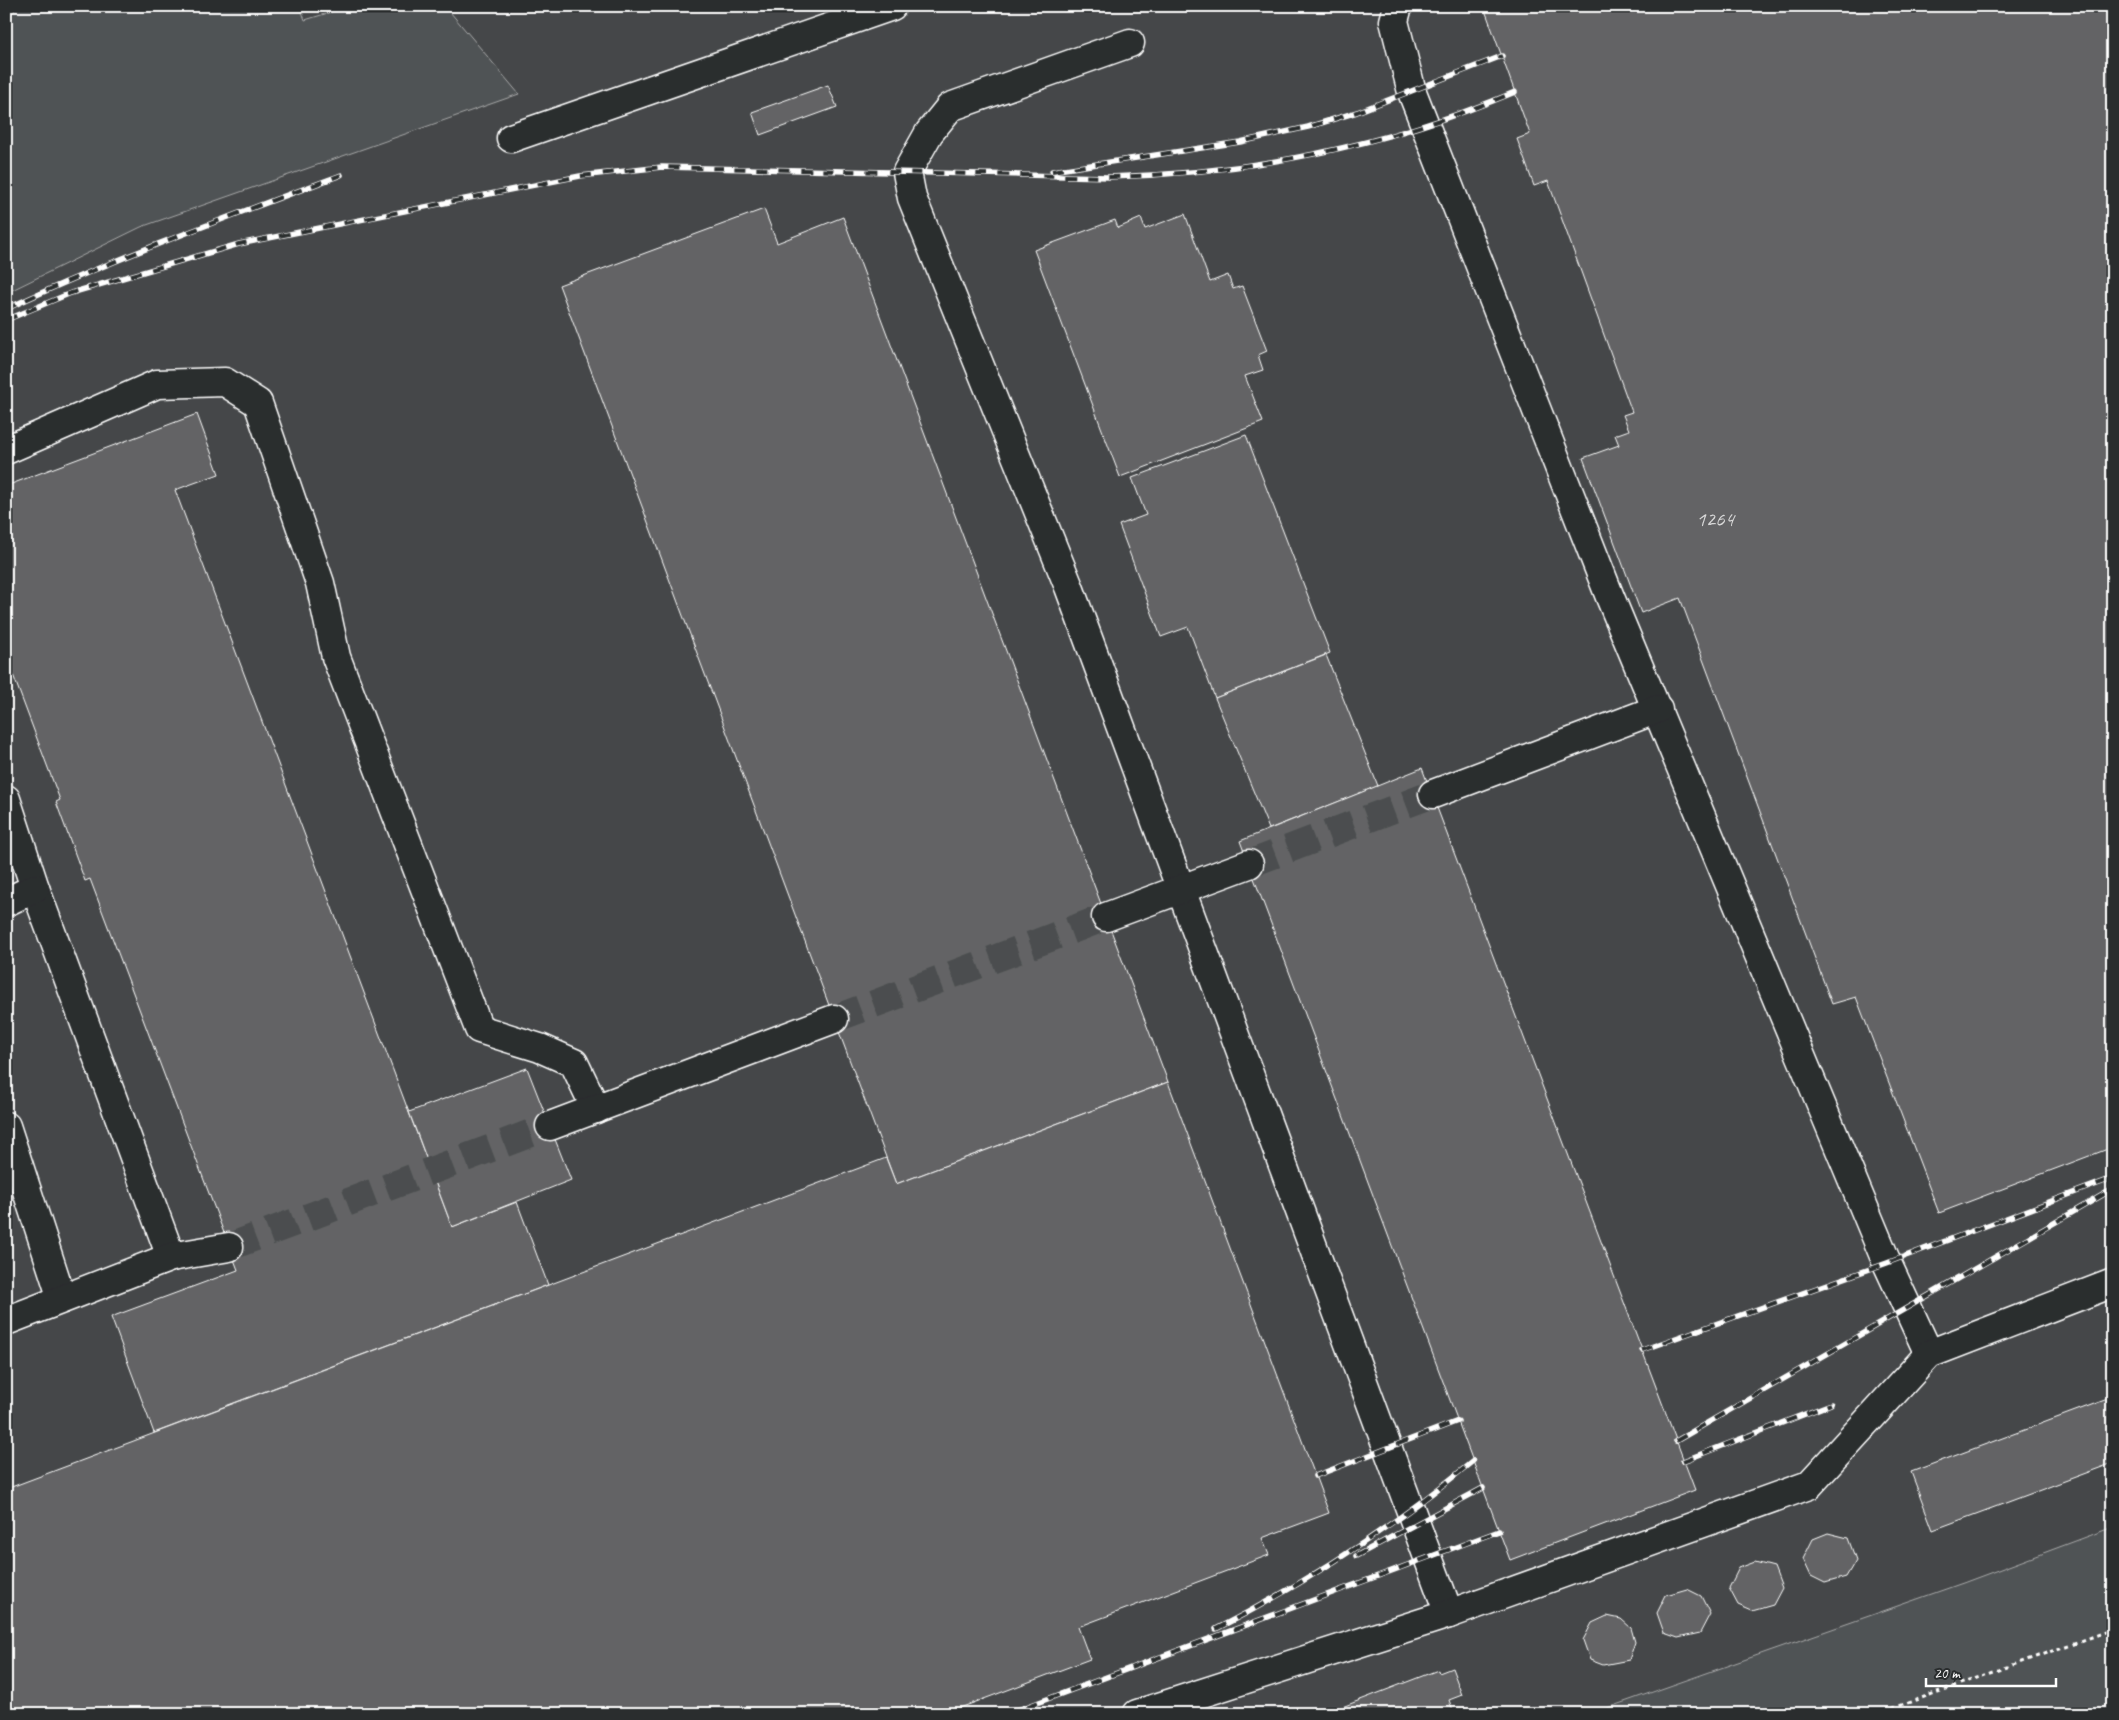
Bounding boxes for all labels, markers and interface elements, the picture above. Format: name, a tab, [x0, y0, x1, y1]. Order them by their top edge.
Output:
house number: 1264	[1696, 506, 1736, 532]
scale bar	[1926, 1655, 2056, 1687]
text: 20 m	[1934, 1664, 1961, 1683]

